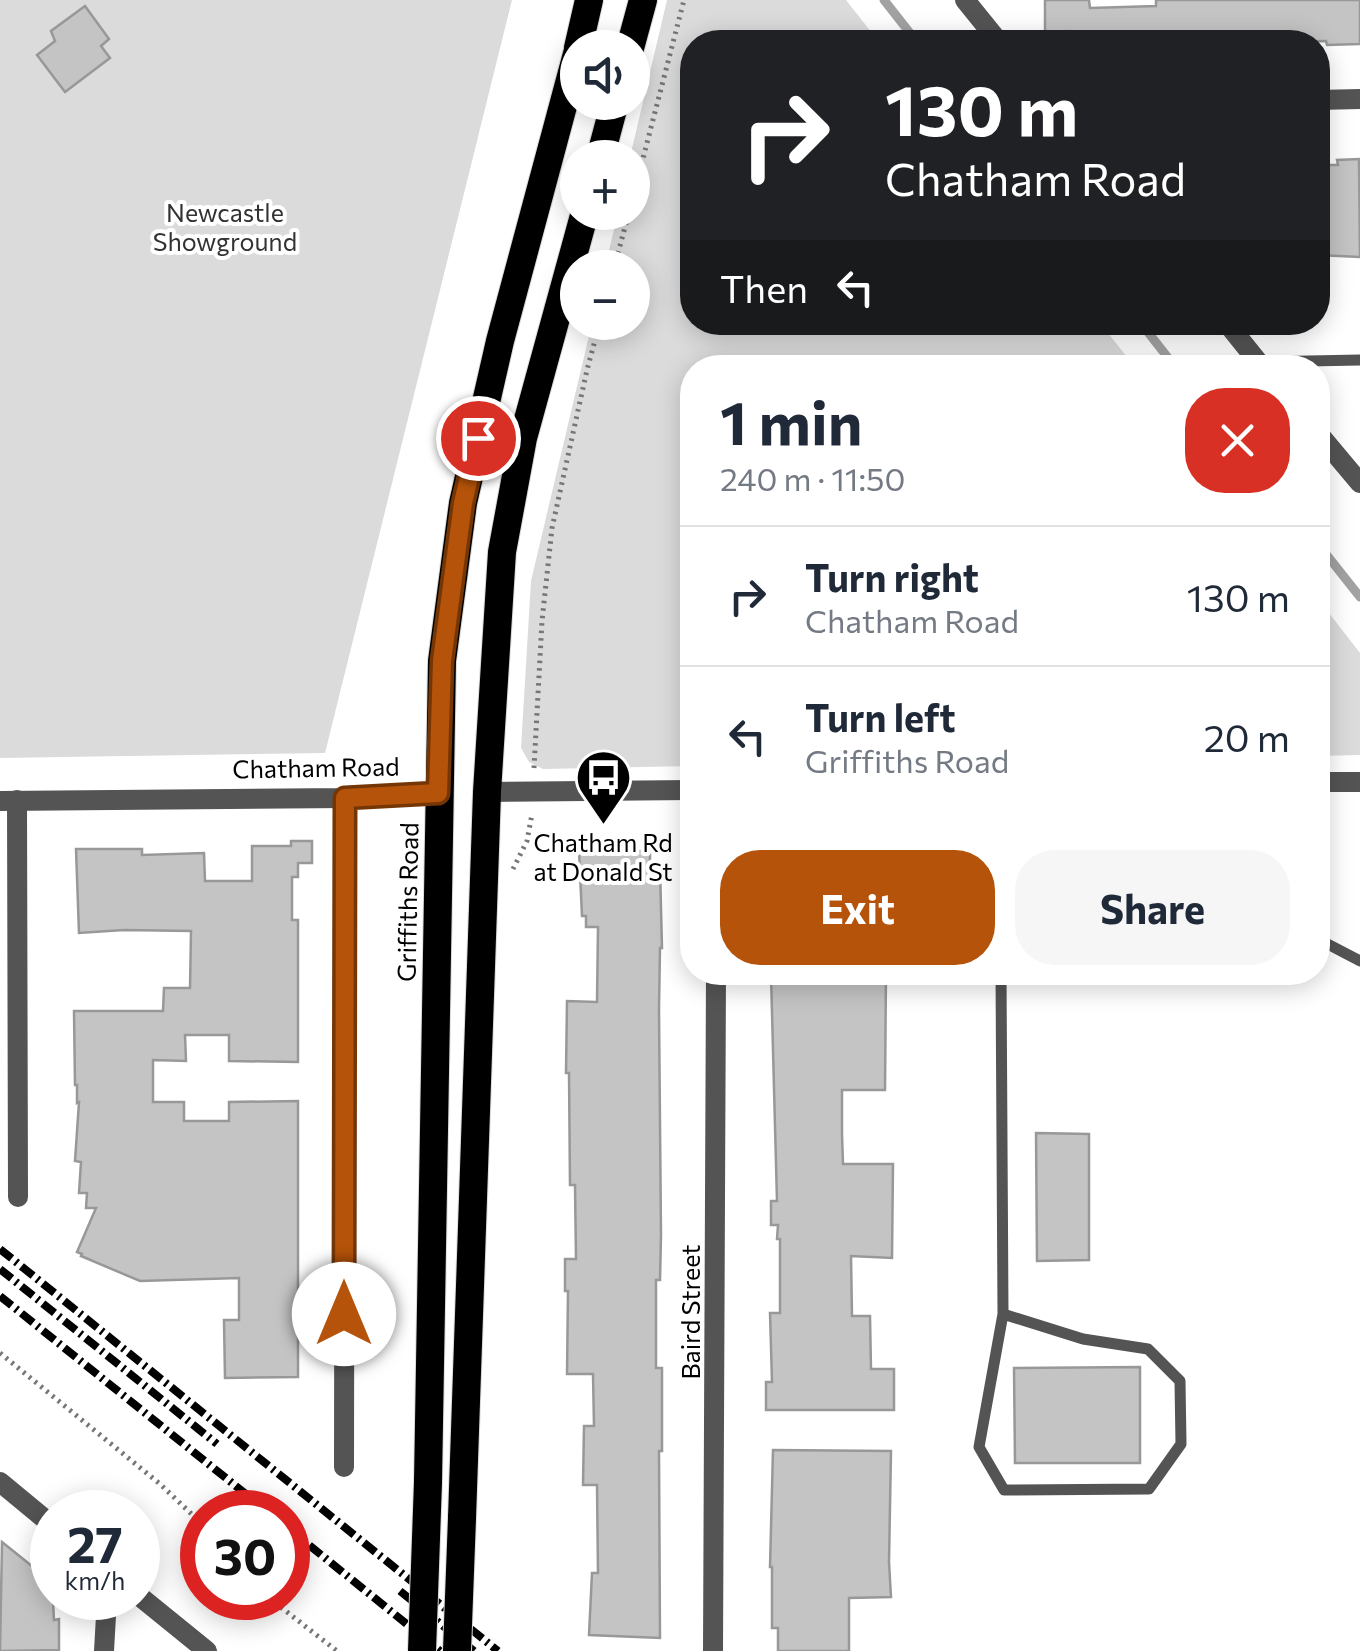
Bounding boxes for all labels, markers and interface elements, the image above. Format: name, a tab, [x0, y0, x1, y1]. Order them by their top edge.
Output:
map controls	[560, 30, 650, 340]
button: sound	[560, 30, 650, 120]
text: 130 m	[885, 65, 1078, 150]
icon: right	[720, 70, 850, 200]
button: +	[560, 140, 650, 230]
text: Chatham Road	[885, 150, 1186, 205]
park label: Newcastle Showground	[153, 197, 297, 256]
button: −	[560, 250, 650, 340]
icon: left	[828, 260, 883, 315]
text: Then	[720, 264, 808, 311]
text: 1 min	[720, 384, 862, 457]
button: close	[1185, 388, 1290, 493]
pin	[436, 396, 521, 481]
icon: arrive	[451, 411, 506, 466]
text: 240 m · 11:50	[720, 458, 905, 498]
text: Turn right	[805, 553, 979, 600]
icon: right	[720, 569, 775, 624]
text: 130 m	[1187, 573, 1290, 620]
text: Chatham Road	[805, 600, 1019, 640]
text: Turn left	[805, 693, 956, 740]
icon: left	[720, 709, 775, 764]
text: 20 m	[1204, 713, 1290, 760]
text: Griffiths Road	[805, 740, 1009, 780]
bus stop icon: Chatham Rd at Donald St	[573, 748, 633, 827]
street label: Chatham Road	[232, 751, 400, 783]
street label: Griffiths Road	[391, 822, 423, 982]
place label: Chatham Rd at Donald St	[533, 827, 673, 886]
button: Exit	[720, 850, 995, 965]
button: Share	[1015, 850, 1290, 965]
street label: Baird Street	[675, 1244, 705, 1380]
position arrow	[292, 1262, 396, 1366]
speed limit sign: 30	[180, 1490, 310, 1620]
text: 27	[67, 1512, 123, 1573]
text: km/h	[65, 1565, 125, 1595]

